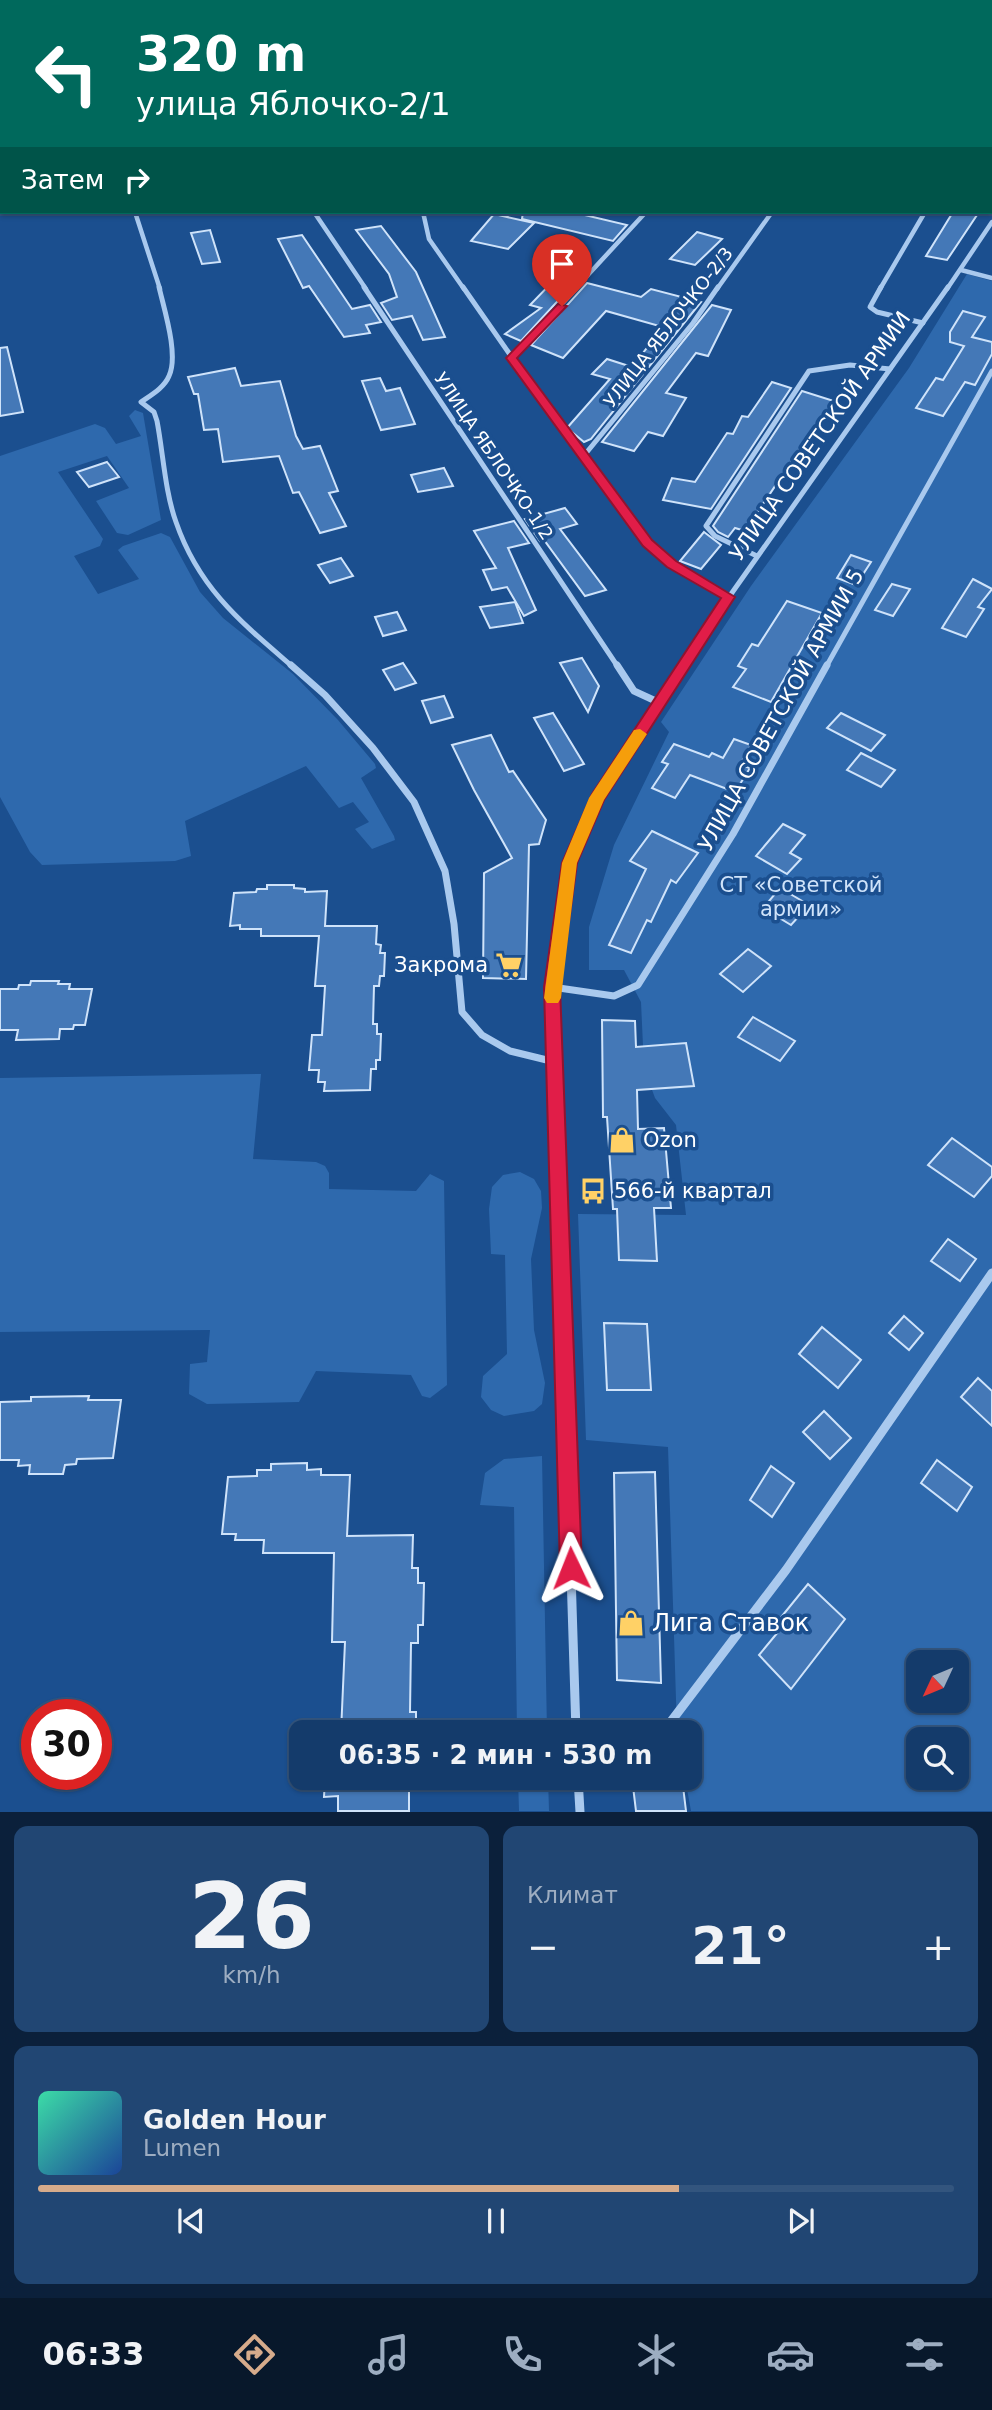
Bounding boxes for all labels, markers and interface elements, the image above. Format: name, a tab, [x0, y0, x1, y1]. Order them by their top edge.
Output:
text: 320 m	[136, 26, 306, 83]
icon: left	[21, 28, 112, 119]
text: улица Яблочко-2/1	[136, 85, 451, 123]
icon: right	[118, 161, 156, 199]
text: Затем	[21, 165, 104, 195]
pin	[532, 234, 592, 306]
street label: УЛИЦА ЯБЛОЧКО-2/3	[599, 243, 737, 411]
icon: arrive	[543, 245, 581, 283]
street label: УЛИЦА СОВЕТСКОЙ АРМИИ	[724, 306, 915, 565]
street label: УЛИЦА ЯБЛОЧКО-1/2	[430, 368, 558, 544]
street label: УЛИЦА СОВЕТСКОЙ АРМИИ 5	[692, 564, 869, 855]
park label: СТ «Советской армии»	[720, 873, 882, 921]
supermarket icon: Закрома	[494, 950, 524, 980]
place label: Закрома	[394, 953, 488, 977]
shop icon: Ozon	[607, 1125, 637, 1155]
place label: Ozon	[643, 1128, 697, 1152]
bus stop icon: 566-й квартал	[578, 1176, 608, 1206]
place label: 566-й квартал	[614, 1179, 772, 1203]
position arrow	[534, 1531, 608, 1605]
shop icon: Лига Ставок	[616, 1608, 646, 1638]
place label: Лига Ставок	[652, 1609, 809, 1637]
north arrow	[906, 1650, 970, 1713]
map controls	[906, 1650, 969, 1790]
speed limit sign: 30	[21, 1699, 112, 1790]
button: search	[906, 1727, 969, 1790]
text: 06:35 · 2 мин · 530 m	[339, 1740, 652, 1770]
text: 26	[188, 1864, 315, 1969]
text: Климат	[527, 1882, 618, 1908]
text: 21°	[691, 1916, 790, 1976]
text: −	[527, 1925, 559, 1969]
text: +	[922, 1925, 954, 1969]
text: km/h	[222, 1962, 281, 1988]
text: Golden Hour	[143, 2105, 326, 2135]
text: Lumen	[143, 2135, 221, 2161]
icon: previous	[172, 2202, 210, 2240]
icon: pause	[477, 2202, 515, 2240]
icon: next	[782, 2202, 820, 2240]
icon: directions	[230, 2330, 279, 2379]
icon: music	[364, 2330, 413, 2379]
icon: phone	[498, 2330, 547, 2379]
icon: climate	[632, 2330, 681, 2379]
icon: car	[766, 2330, 815, 2379]
icon: filters	[900, 2330, 949, 2379]
text: 06:33	[43, 2335, 144, 2373]

